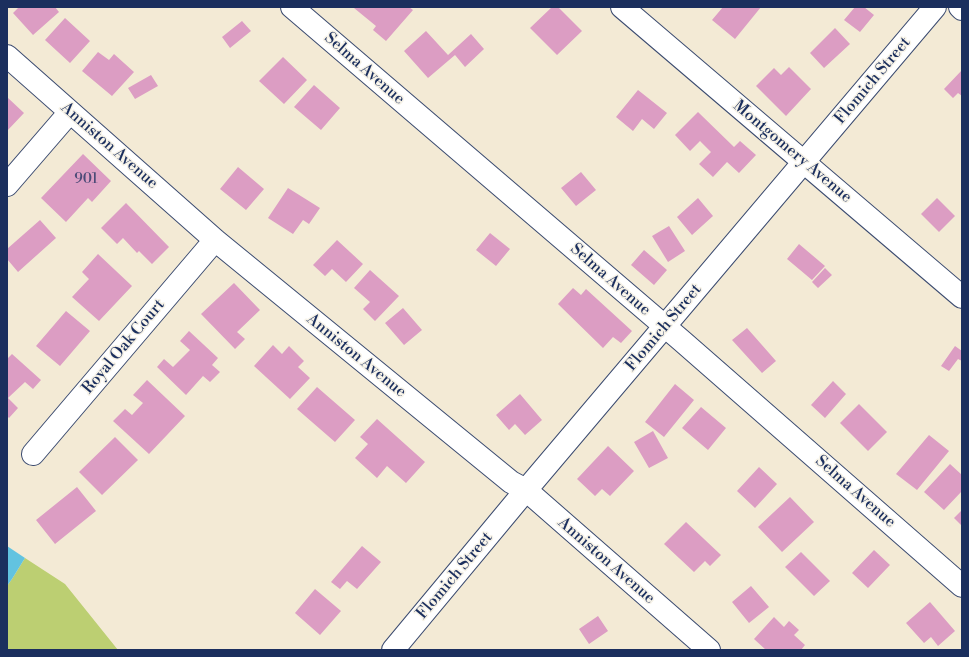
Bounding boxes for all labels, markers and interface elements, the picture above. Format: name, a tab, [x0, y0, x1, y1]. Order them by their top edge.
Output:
street label: Selma Avenue	[320, 29, 408, 109]
street label: Flomich Street	[831, 34, 915, 128]
street label: Montgomery Avenue	[729, 97, 855, 207]
street label: Anniston Avenue	[56, 99, 162, 193]
house number: 901	[74, 172, 98, 188]
street label: Selma Avenue	[566, 240, 654, 320]
street label: Flomich Street	[622, 281, 706, 375]
street label: Royal Oak Court	[79, 296, 169, 398]
street label: Anniston Avenue	[302, 310, 410, 402]
street label: Selma Avenue	[811, 452, 899, 532]
street label: Anniston Avenue	[553, 514, 659, 608]
street label: Flomich Street	[413, 529, 497, 623]

